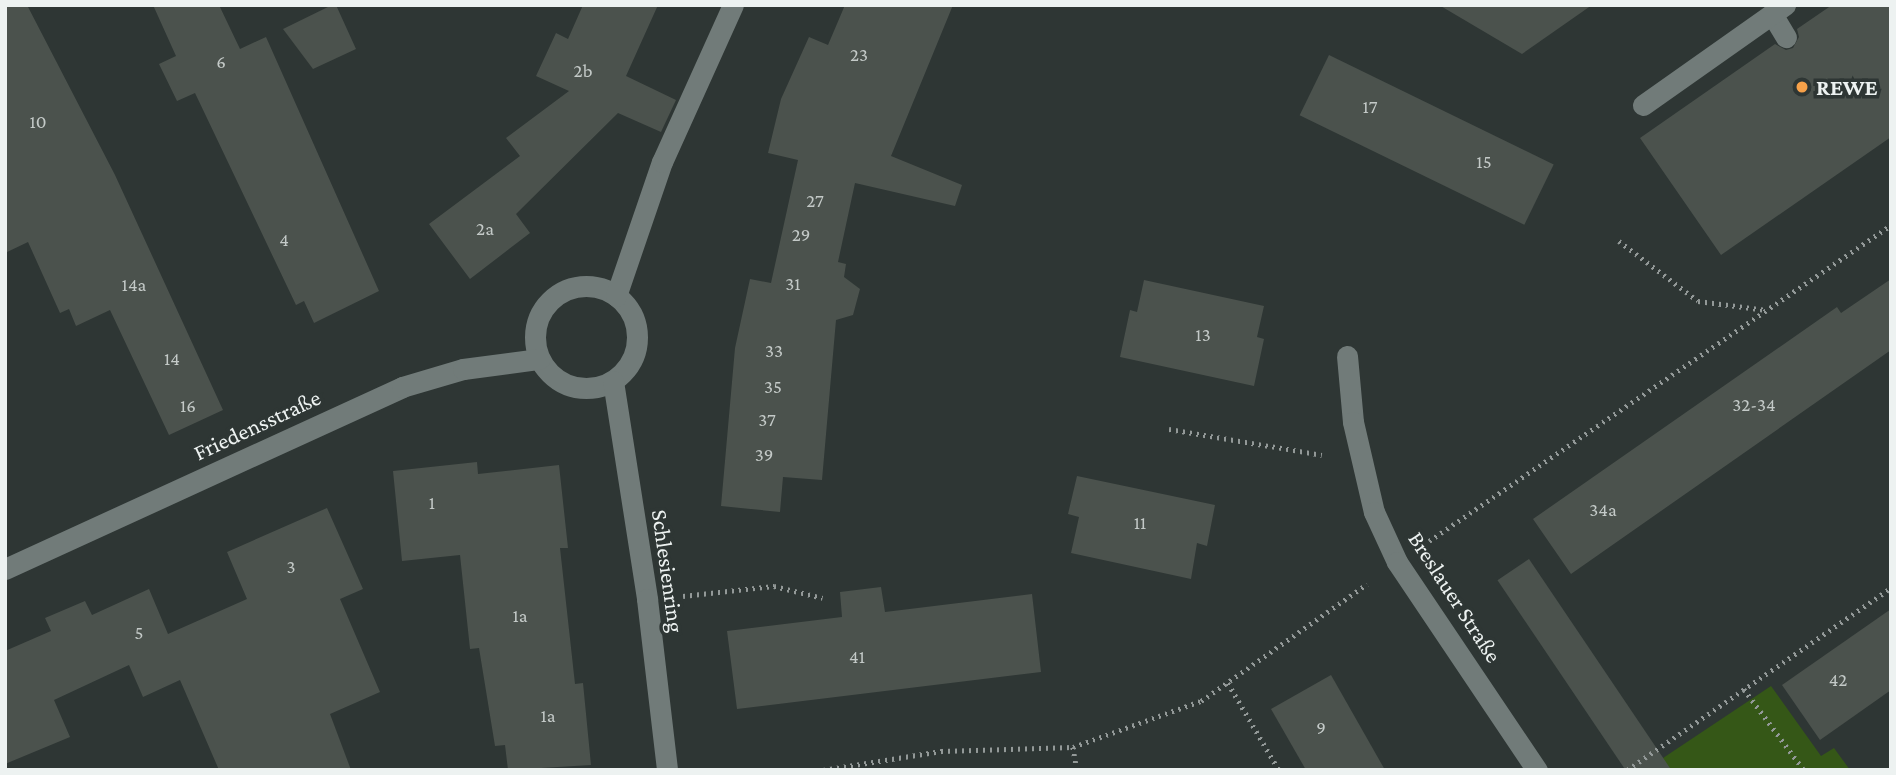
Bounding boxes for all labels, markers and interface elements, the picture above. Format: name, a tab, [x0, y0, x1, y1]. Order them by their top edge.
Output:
house number: 23	[850, 44, 868, 66]
house number: 6	[216, 51, 226, 73]
house number: 2b	[574, 60, 592, 82]
place label: REWE	[1816, 73, 1878, 101]
marker: REWE	[1794, 79, 1810, 95]
house number: 17	[1362, 96, 1378, 118]
house number: 10	[29, 111, 47, 133]
house number: 15	[1476, 151, 1492, 173]
house number: 27	[806, 190, 824, 212]
house number: 2a	[476, 218, 494, 240]
house number: 29	[792, 224, 810, 246]
house number: 4	[279, 229, 289, 251]
house number: 31	[785, 273, 801, 295]
house number: 14a	[122, 274, 146, 296]
house number: 13	[1195, 324, 1211, 346]
house number: 33	[765, 340, 783, 362]
house number: 14	[164, 348, 180, 370]
house number: 35	[764, 376, 782, 398]
street label: Friedensstraße	[189, 384, 325, 466]
house number: 32-34	[1732, 394, 1776, 416]
house number: 16	[180, 395, 196, 417]
house number: 37	[758, 409, 776, 431]
house number: 39	[755, 444, 773, 466]
house number: 1	[429, 492, 435, 514]
house number: 34a	[1589, 499, 1617, 521]
street label: Schlesienring	[646, 508, 690, 634]
house number: 11	[1134, 512, 1146, 534]
street label: Breslauer Straße	[1402, 526, 1508, 668]
house number: 3	[286, 556, 296, 578]
house number: 1a	[512, 605, 528, 627]
house number: 5	[135, 622, 143, 644]
house number: 41	[849, 646, 865, 668]
house number: 42	[1829, 669, 1847, 691]
house number: 1a	[540, 705, 556, 727]
house number: 9	[1316, 717, 1326, 739]

